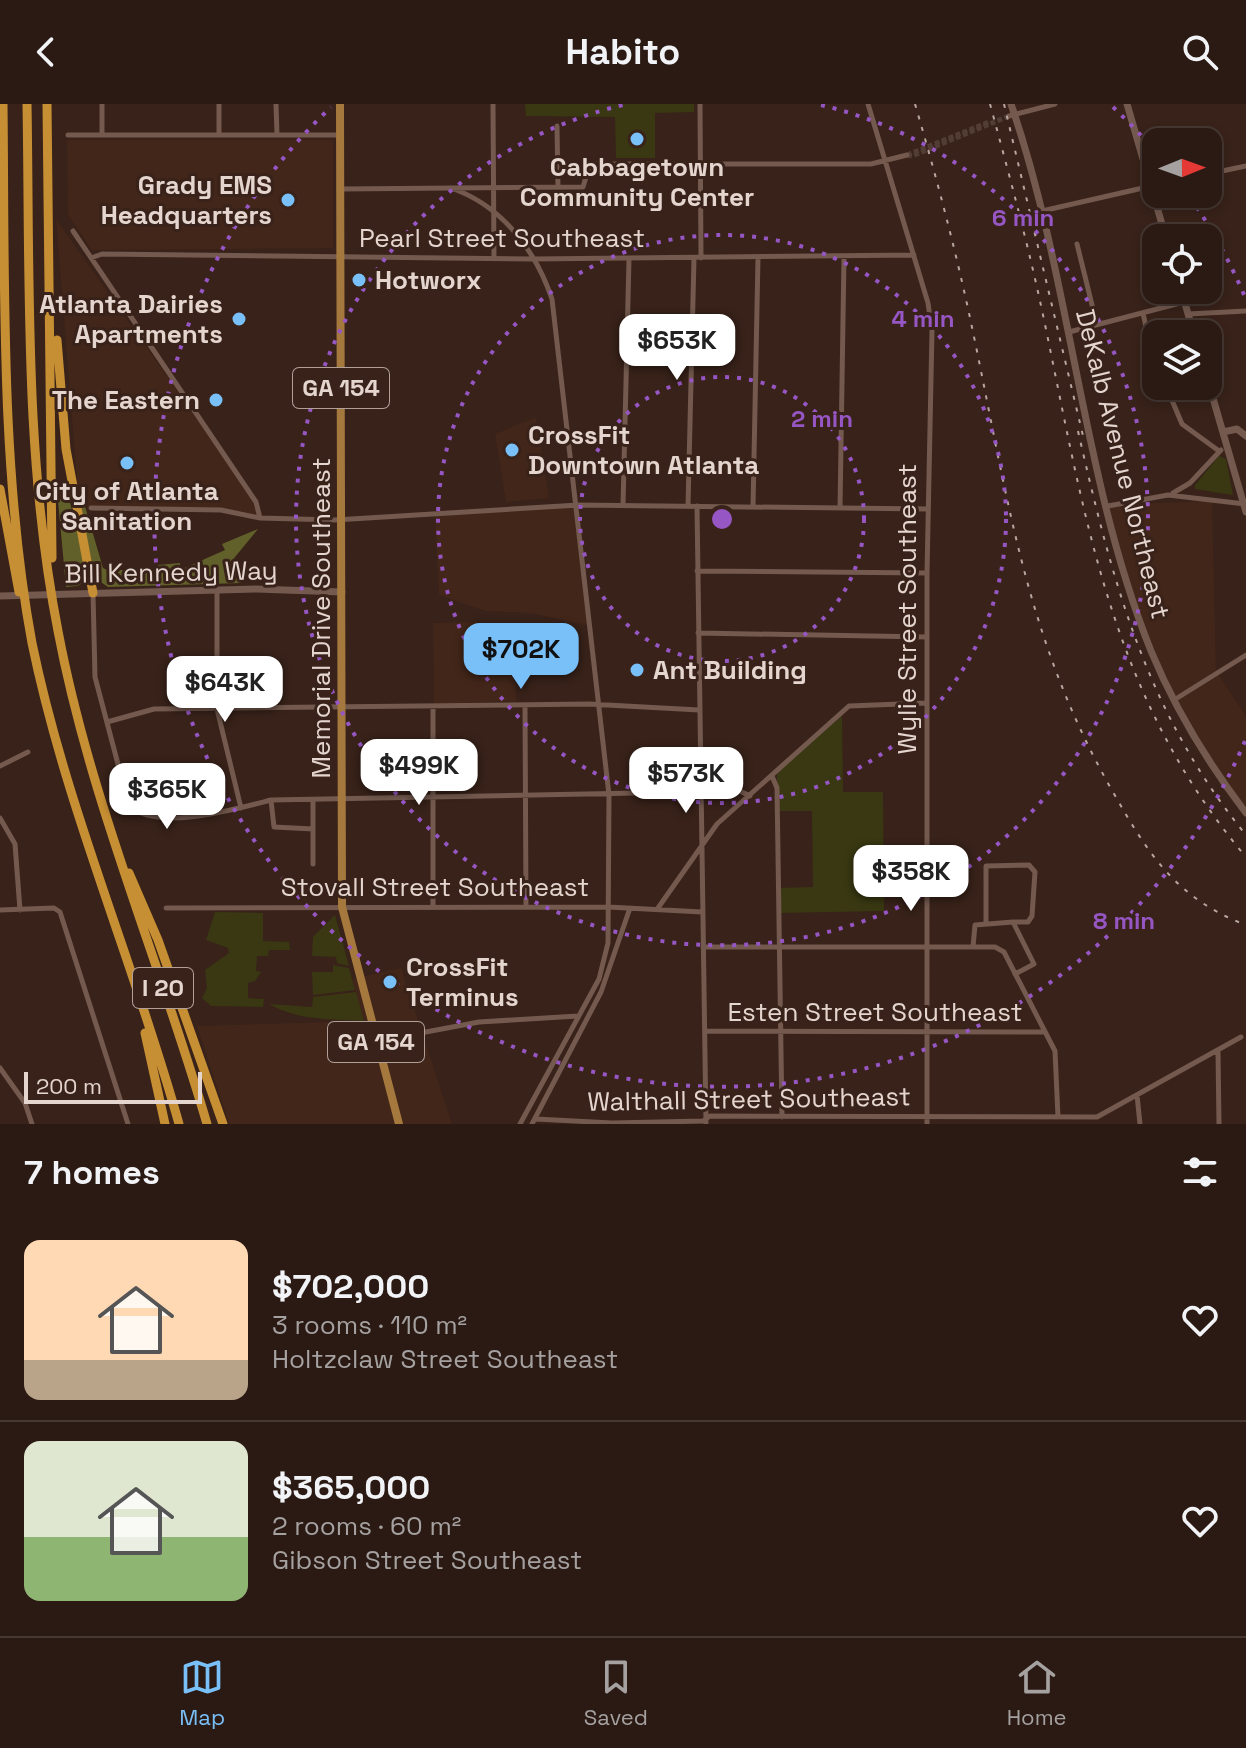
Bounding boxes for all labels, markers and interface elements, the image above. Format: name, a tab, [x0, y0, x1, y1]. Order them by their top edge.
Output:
text: Habito	[566, 29, 680, 75]
icon: back	[24, 30, 68, 74]
icon: search	[1178, 30, 1222, 74]
north arrow	[1142, 128, 1222, 208]
map controls	[1142, 128, 1222, 400]
marker: Cabbagetown Community Center	[628, 130, 646, 148]
place label: Cabbagetown Community Center	[520, 150, 754, 214]
place label: Grady EMS Headquarters	[101, 168, 272, 232]
marker: Grady EMS Headquarters	[279, 191, 297, 209]
text: 6 min	[992, 202, 1054, 233]
street label: Pearl Street Southeast	[359, 221, 645, 255]
button: locate	[1142, 224, 1222, 304]
place label: Hotworx	[375, 263, 481, 297]
marker: Hotworx	[350, 271, 368, 289]
place label: Atlanta Dairies Apartments	[39, 287, 223, 351]
text: 4 min	[891, 303, 955, 334]
street label: DeKalb Avenue Northeast	[1068, 306, 1178, 622]
marker: Atlanta Dairies Apartments	[230, 310, 248, 328]
pin: $653K	[621, 314, 733, 382]
button: layers	[1142, 320, 1222, 400]
text: $653K	[637, 323, 717, 357]
road number: GA 154	[293, 368, 389, 408]
place label: The Eastern	[52, 383, 200, 417]
marker: The Eastern	[207, 391, 225, 409]
text: 2 min	[791, 403, 853, 434]
place label: CrossFit Downtown Atlanta	[528, 418, 759, 482]
marker: CrossFit Downtown Atlanta	[503, 441, 521, 459]
marker: City of Atlanta Sanitation	[118, 454, 136, 472]
street label: Memorial Drive Southeast	[304, 458, 338, 778]
street label: Wylie Street Southeast	[890, 464, 924, 754]
place label: City of Atlanta Sanitation	[35, 474, 219, 538]
centre of rings	[708, 505, 736, 533]
street label: Bill Kennedy Way	[64, 553, 278, 591]
pin: $702K	[465, 623, 577, 691]
text: $702K	[482, 632, 560, 666]
place label: Ant Building	[653, 653, 807, 687]
pin: $643K	[169, 656, 281, 724]
marker: Ant Building	[628, 661, 646, 679]
text: $643K	[185, 665, 265, 699]
pin: $499K	[363, 739, 475, 807]
pin: $573K	[630, 747, 742, 815]
text: $499K	[379, 748, 459, 782]
text: $573K	[647, 756, 725, 790]
pin: $365K	[111, 763, 223, 831]
text: $365K	[127, 772, 207, 806]
pin: $358K	[855, 845, 967, 913]
text: $358K	[871, 854, 951, 888]
street label: Stovall Street Southeast	[281, 870, 589, 904]
text: 8 min	[1093, 905, 1155, 936]
place label: CrossFit Terminus	[406, 950, 519, 1014]
road number: I 20	[133, 968, 193, 1008]
marker: CrossFit Terminus	[381, 973, 399, 991]
street label: Esten Street Southeast	[727, 995, 1023, 1029]
road number: GA 154	[328, 1022, 424, 1062]
scale bar	[24, 1068, 202, 1104]
text: 200 m	[36, 1072, 102, 1100]
street label: Walthall Street Southeast	[587, 1079, 911, 1119]
icon: filters	[1178, 1150, 1222, 1194]
text: 7 homes	[24, 1151, 160, 1194]
text: $702,000	[272, 1265, 429, 1308]
icon: home	[88, 1272, 184, 1368]
icon: heart	[1178, 1298, 1222, 1342]
text: 3 rooms · 110 m²	[272, 1308, 467, 1342]
text: Holtzclaw Street Southeast	[272, 1342, 618, 1376]
text: $365,000	[272, 1466, 430, 1509]
icon: home	[88, 1473, 184, 1569]
icon: heart	[1178, 1499, 1222, 1543]
text: 2 rooms · 60 m²	[272, 1509, 461, 1543]
text: Gibson Street Southeast	[272, 1543, 582, 1577]
tab: Map	[179, 1655, 225, 1731]
tab: Saved	[584, 1655, 648, 1731]
tab: Home	[1007, 1655, 1067, 1731]

